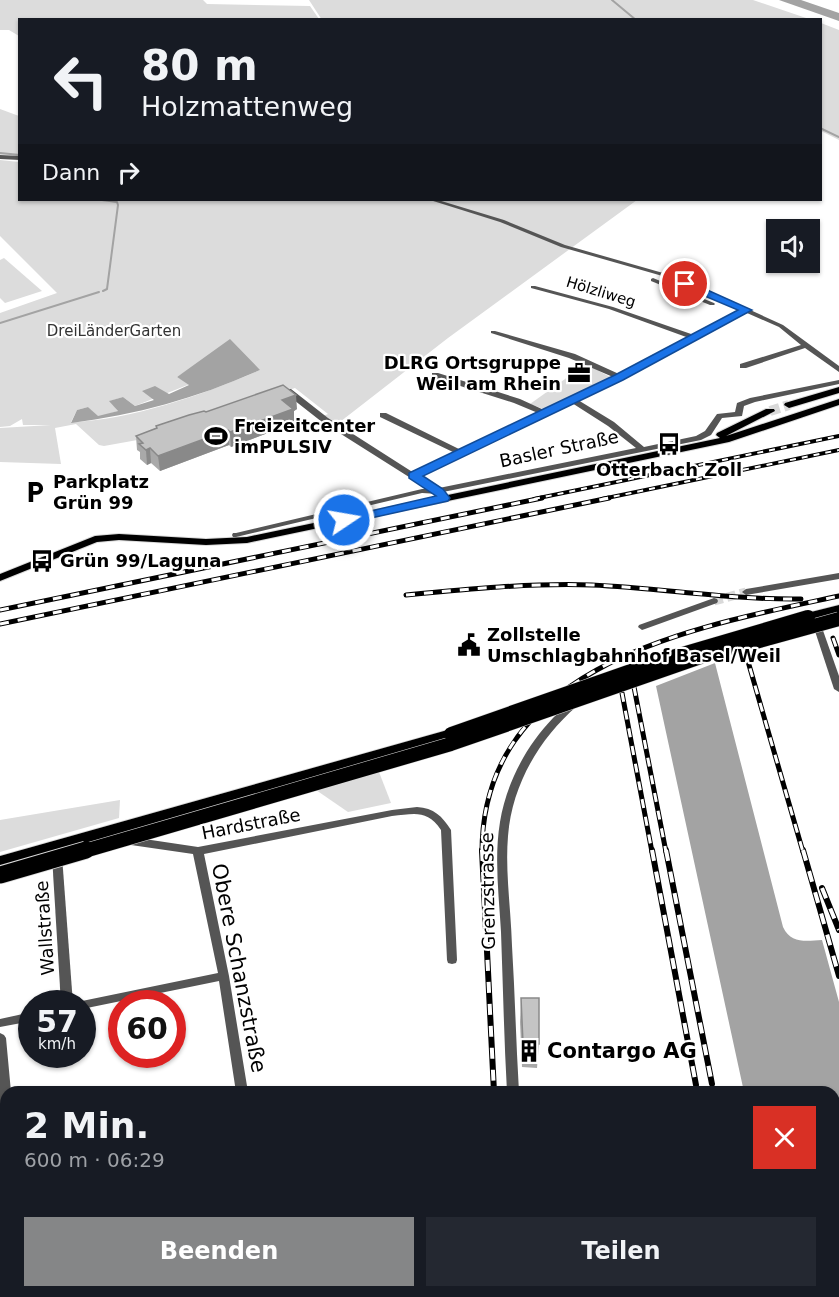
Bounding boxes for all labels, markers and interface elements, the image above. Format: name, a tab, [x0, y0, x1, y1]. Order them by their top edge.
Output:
text: 80 m	[141, 41, 258, 90]
icon: left	[42, 42, 120, 120]
text: Holzmattenweg	[141, 91, 353, 122]
icon: right	[112, 156, 145, 189]
text: Dann	[42, 160, 100, 185]
map controls	[766, 219, 820, 273]
button: sound	[766, 219, 820, 273]
pin	[659, 258, 710, 309]
icon: arrive	[668, 267, 701, 300]
street label: Hölzliweg	[564, 273, 638, 311]
park label: DreiLänderGarten	[47, 322, 181, 340]
place label: DLRG Ortsgruppe Weil am Rhein	[384, 352, 561, 394]
office icon: DLRG Ortsgruppe Weil am Rhein	[566, 360, 592, 386]
place label: Freizeitcenter imPULSIV	[234, 415, 375, 457]
sports icon: Freizeitcenter imPULSIV	[203, 423, 229, 449]
street label: Basler Straße	[497, 426, 620, 471]
bus stop icon: Otterbach Zoll	[656, 431, 682, 457]
place label: Otterbach Zoll	[596, 459, 742, 480]
place label: Parkplatz Grün 99	[53, 471, 149, 513]
parking icon: Parkplatz Grün 99	[22, 479, 48, 505]
position arrow	[312, 488, 376, 552]
bus stop icon: Grün 99/Laguna	[29, 548, 55, 574]
place label: Grün 99/Laguna	[60, 550, 221, 571]
place label: Zollstelle Umschlagbahnhof Basel/Weil	[487, 624, 781, 666]
public building icon: Zollstelle Umschlagbahnhof Basel/Weil	[456, 632, 482, 658]
street label: Hardstraße	[200, 804, 302, 843]
street label: Grenzstrasse	[476, 832, 499, 950]
street label: Obere Schanzstraße	[207, 861, 271, 1075]
street label: Wallstraße	[31, 880, 58, 976]
speed limit sign: 60	[108, 990, 186, 1068]
text: 57	[36, 1004, 78, 1039]
text: km/h	[38, 1035, 76, 1053]
building icon: Contargo AG	[516, 1038, 542, 1064]
place label: Contargo AG	[547, 1039, 697, 1063]
text: 2 Min.	[24, 1105, 149, 1146]
button: close	[753, 1106, 816, 1169]
text: 600 m · 06:29	[24, 1148, 165, 1172]
button: Beenden	[24, 1217, 414, 1286]
button: Teilen	[426, 1217, 816, 1286]

